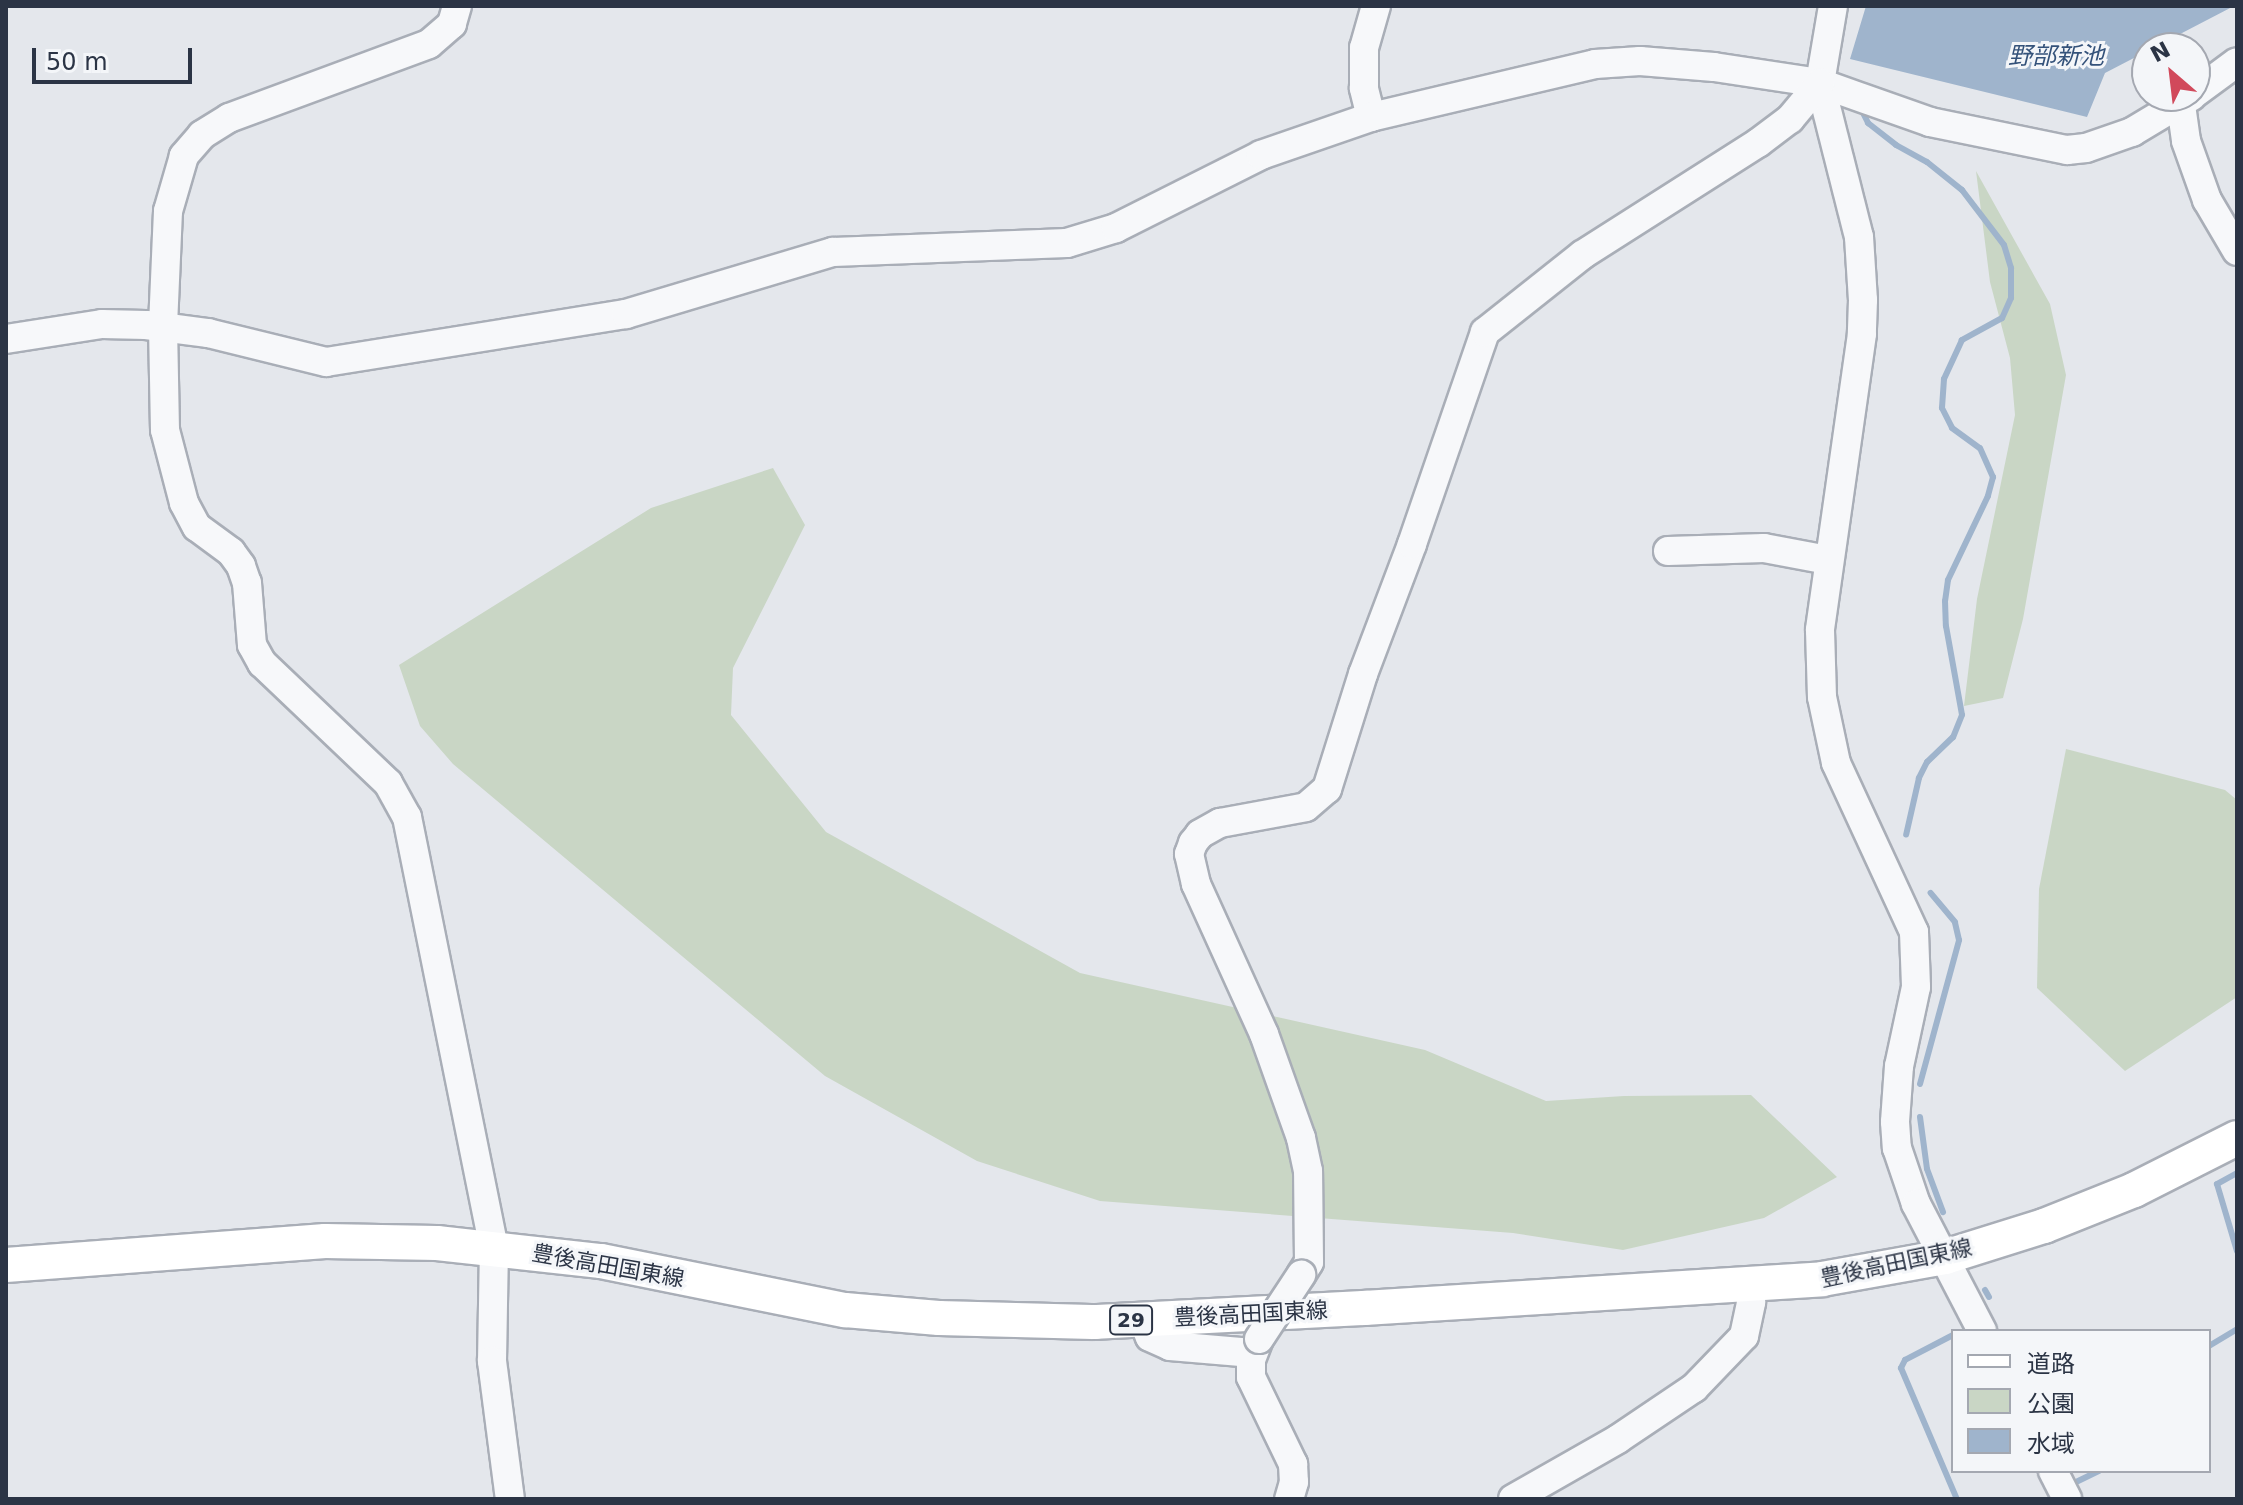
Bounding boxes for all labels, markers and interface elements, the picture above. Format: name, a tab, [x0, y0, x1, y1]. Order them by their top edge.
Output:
scale bar	[36, 32, 196, 82]
north arrow	[2131, 32, 2211, 112]
text: N	[2146, 37, 2174, 67]
water label: 野部新池	[2008, 43, 2104, 71]
text: 50 m	[46, 48, 108, 76]
street label: 豊後高田国東線	[1818, 1234, 1974, 1292]
street label: 豊後高田国東線	[530, 1240, 686, 1292]
street label: 豊後高田国東線	[1173, 1297, 1329, 1331]
road number: 29	[1109, 1304, 1153, 1336]
legend	[1951, 1329, 2211, 1473]
text: 道路	[2027, 1350, 2075, 1378]
text: 公園	[2027, 1390, 2075, 1418]
text: 水域	[2027, 1430, 2075, 1458]

